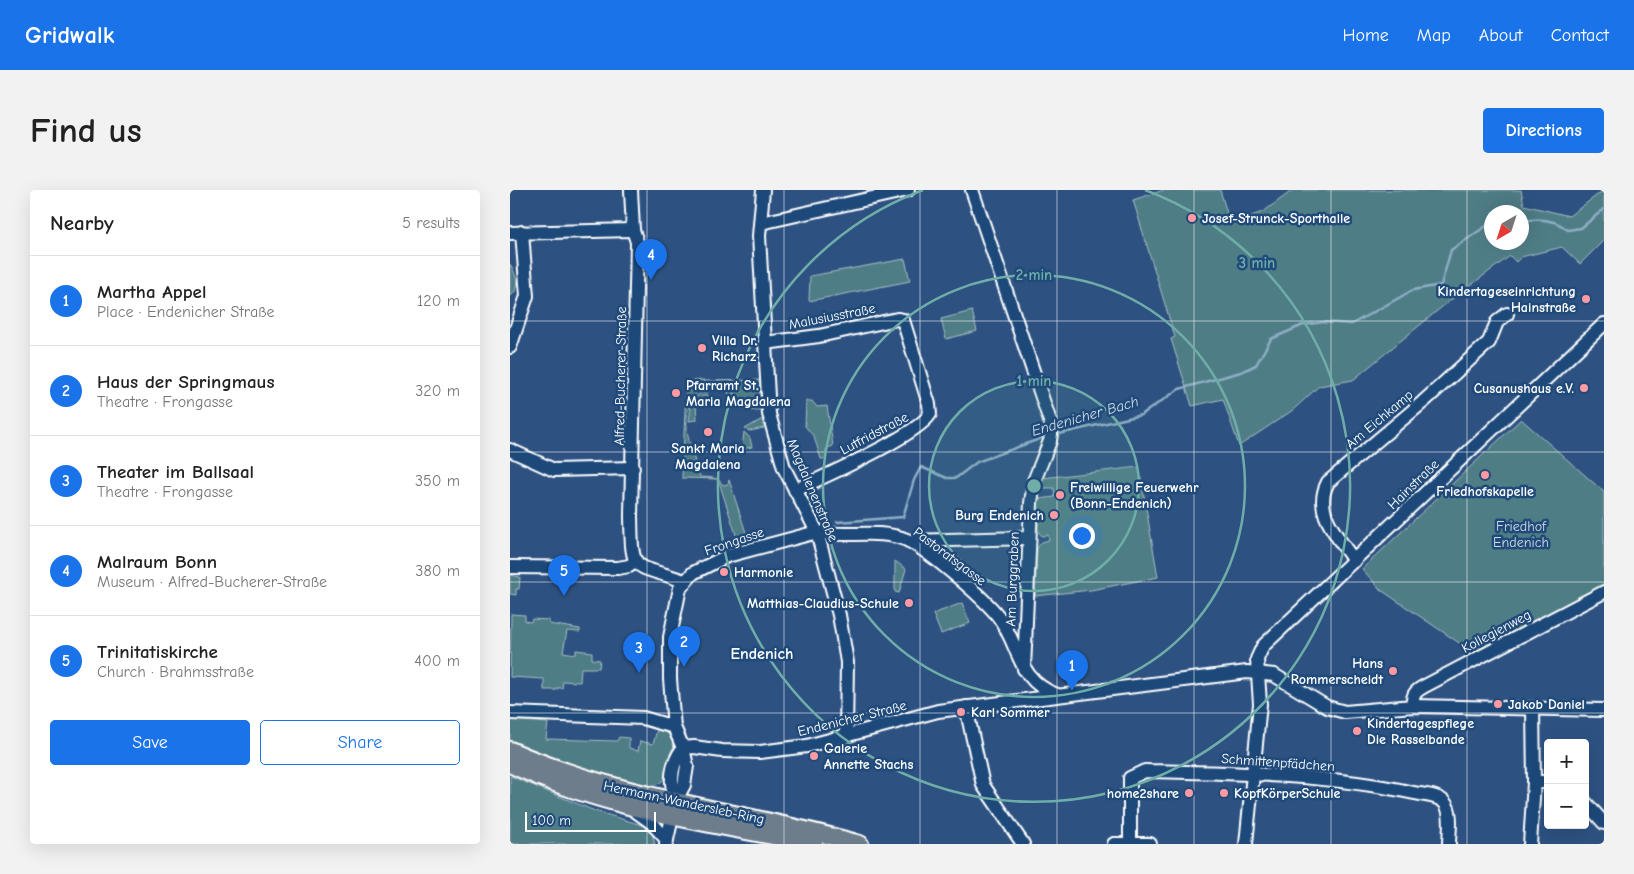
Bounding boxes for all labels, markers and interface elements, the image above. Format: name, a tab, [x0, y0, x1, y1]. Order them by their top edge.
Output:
text: Gridwalk	[25, 21, 114, 49]
text: Home	[1342, 25, 1389, 46]
text: Map	[1417, 25, 1451, 46]
text: About	[1479, 25, 1523, 46]
text: Contact	[1551, 25, 1609, 46]
button: Directions	[1483, 108, 1604, 153]
text: Find us	[30, 110, 142, 151]
north arrow	[1484, 205, 1529, 250]
place label: Josef-Strunck-Sporthalle	[1202, 210, 1350, 227]
text: Nearby	[50, 211, 114, 235]
marker: Josef-Strunck-Sporthalle	[1186, 212, 1198, 224]
text: 5 results	[402, 214, 460, 232]
pin: 4	[635, 239, 667, 280]
text: 3 min	[1239, 254, 1275, 272]
text: 2 min	[1016, 266, 1052, 284]
text: Martha Appel	[97, 281, 206, 303]
place label: Kindertageseinrichtung Hainstraße	[1437, 283, 1576, 316]
text: 1	[63, 292, 69, 310]
text: 120 m	[417, 292, 460, 310]
marker: Kindertageseinrichtung Hainstraße	[1580, 293, 1592, 305]
street label: Malusiusstraße	[787, 300, 877, 333]
text: Place · Endenicher Straße	[97, 303, 275, 321]
street label: Alfred-Bucherer-Straße	[611, 306, 630, 446]
place label: Villa Dr. Richarz	[712, 332, 757, 365]
marker: Villa Dr. Richarz	[696, 342, 708, 354]
text: Haus der Springmaus	[97, 371, 275, 393]
text: 1 min	[1017, 372, 1051, 390]
place label: Pfarramt St. Maria Magdalena	[686, 377, 791, 410]
place label: Cusanushaus e.V.	[1474, 380, 1574, 397]
text: 2	[62, 382, 70, 400]
text: 320 m	[415, 382, 460, 400]
marker: Cusanushaus e.V.	[1578, 382, 1590, 394]
street label: Am Eichkamp	[1342, 386, 1417, 453]
marker: Pfarramt St. Maria Magdalena	[670, 387, 682, 399]
water label: Endenicher Bach	[1029, 392, 1141, 440]
text: Theatre · Frongasse	[97, 393, 233, 411]
street label: Lutfridstraße	[837, 408, 911, 459]
marker: Sankt Maria Magdalena	[702, 426, 714, 438]
street label: Magdalenenstraße	[783, 436, 842, 544]
place label: Sankt Maria Magdalena	[671, 440, 745, 473]
street label: Hainstraße	[1384, 456, 1443, 513]
text: Theater im Ballsaal	[97, 461, 254, 483]
marker: Friedhofskapelle	[1479, 469, 1491, 481]
text: 3	[62, 472, 70, 490]
text: 350 m	[415, 472, 460, 490]
centre of rings	[1025, 477, 1043, 495]
place label: Freiwillige Feuerwehr (Bonn-Endenich)	[1070, 479, 1199, 512]
text: Theatre · Frongasse	[97, 483, 233, 501]
place label: Friedhofskapelle	[1436, 483, 1534, 500]
marker: Freiwillige Feuerwehr (Bonn-Endenich)	[1054, 489, 1066, 501]
place label: Burg Endenich	[955, 507, 1044, 524]
marker: Burg Endenich	[1048, 509, 1060, 521]
park label: Friedhof Endenich	[1493, 518, 1549, 551]
street label: Frongasse	[702, 523, 766, 560]
street label: Pastoratsgasse	[910, 523, 990, 589]
your location	[1069, 523, 1095, 549]
street label: Am Burggraben	[1002, 531, 1023, 627]
text: Malraum Bonn	[97, 551, 217, 573]
pin: 5	[548, 555, 580, 596]
text: 4	[62, 562, 70, 580]
text: 380 m	[415, 562, 460, 580]
place label: Harmonie	[734, 564, 793, 581]
marker: Harmonie	[718, 566, 730, 578]
text: Museum · Alfred-Bucherer-Straße	[97, 573, 327, 591]
place label: Matthias-Claudius-Schule	[747, 595, 899, 612]
marker: Matthias-Claudius-Schule	[903, 597, 915, 609]
street label: Kollegienweg	[1459, 606, 1534, 657]
pin: 2	[668, 626, 700, 667]
pin: 3	[623, 632, 655, 673]
text: Trinitatiskirche	[97, 641, 218, 663]
district label: Endenich	[731, 645, 793, 663]
pin: 1	[1056, 650, 1088, 691]
text: 5	[62, 652, 70, 670]
text: 400 m	[414, 652, 460, 670]
place label: Hans Rommerscheidt	[1291, 655, 1383, 688]
text: Church · Brahmsstraße	[97, 663, 254, 681]
marker: Hans Rommerscheidt	[1387, 665, 1399, 677]
place label: Jakob Daniel	[1508, 696, 1585, 713]
street label: Endenicher Straße	[796, 697, 908, 740]
marker: Jakob Daniel	[1492, 698, 1504, 710]
place label: Karl Sommer	[971, 704, 1050, 721]
marker: Karl Sommer	[955, 706, 967, 718]
place label: Kindertagespflege Die Rasselbande	[1367, 715, 1474, 748]
button: Save	[50, 720, 250, 765]
button: Share	[260, 720, 460, 765]
marker: Kindertagespflege Die Rasselbande	[1351, 725, 1363, 737]
map controls	[1544, 739, 1589, 829]
button: +	[1544, 739, 1589, 784]
place label: Galerie Annette Stachs	[824, 740, 913, 773]
marker: Galerie Annette Stachs	[808, 750, 820, 762]
street label: Schmittenpfädchen	[1221, 750, 1335, 775]
street label: Hermann-Wandersleb-Ring	[602, 777, 766, 828]
button: −	[1544, 784, 1589, 829]
place label: home2share	[1107, 785, 1179, 802]
place label: KopfKörperSchule	[1234, 785, 1341, 802]
marker: home2share	[1183, 787, 1195, 799]
marker: KopfKörperSchule	[1218, 787, 1230, 799]
scale bar	[525, 809, 656, 832]
text: 100 m	[532, 812, 571, 829]

